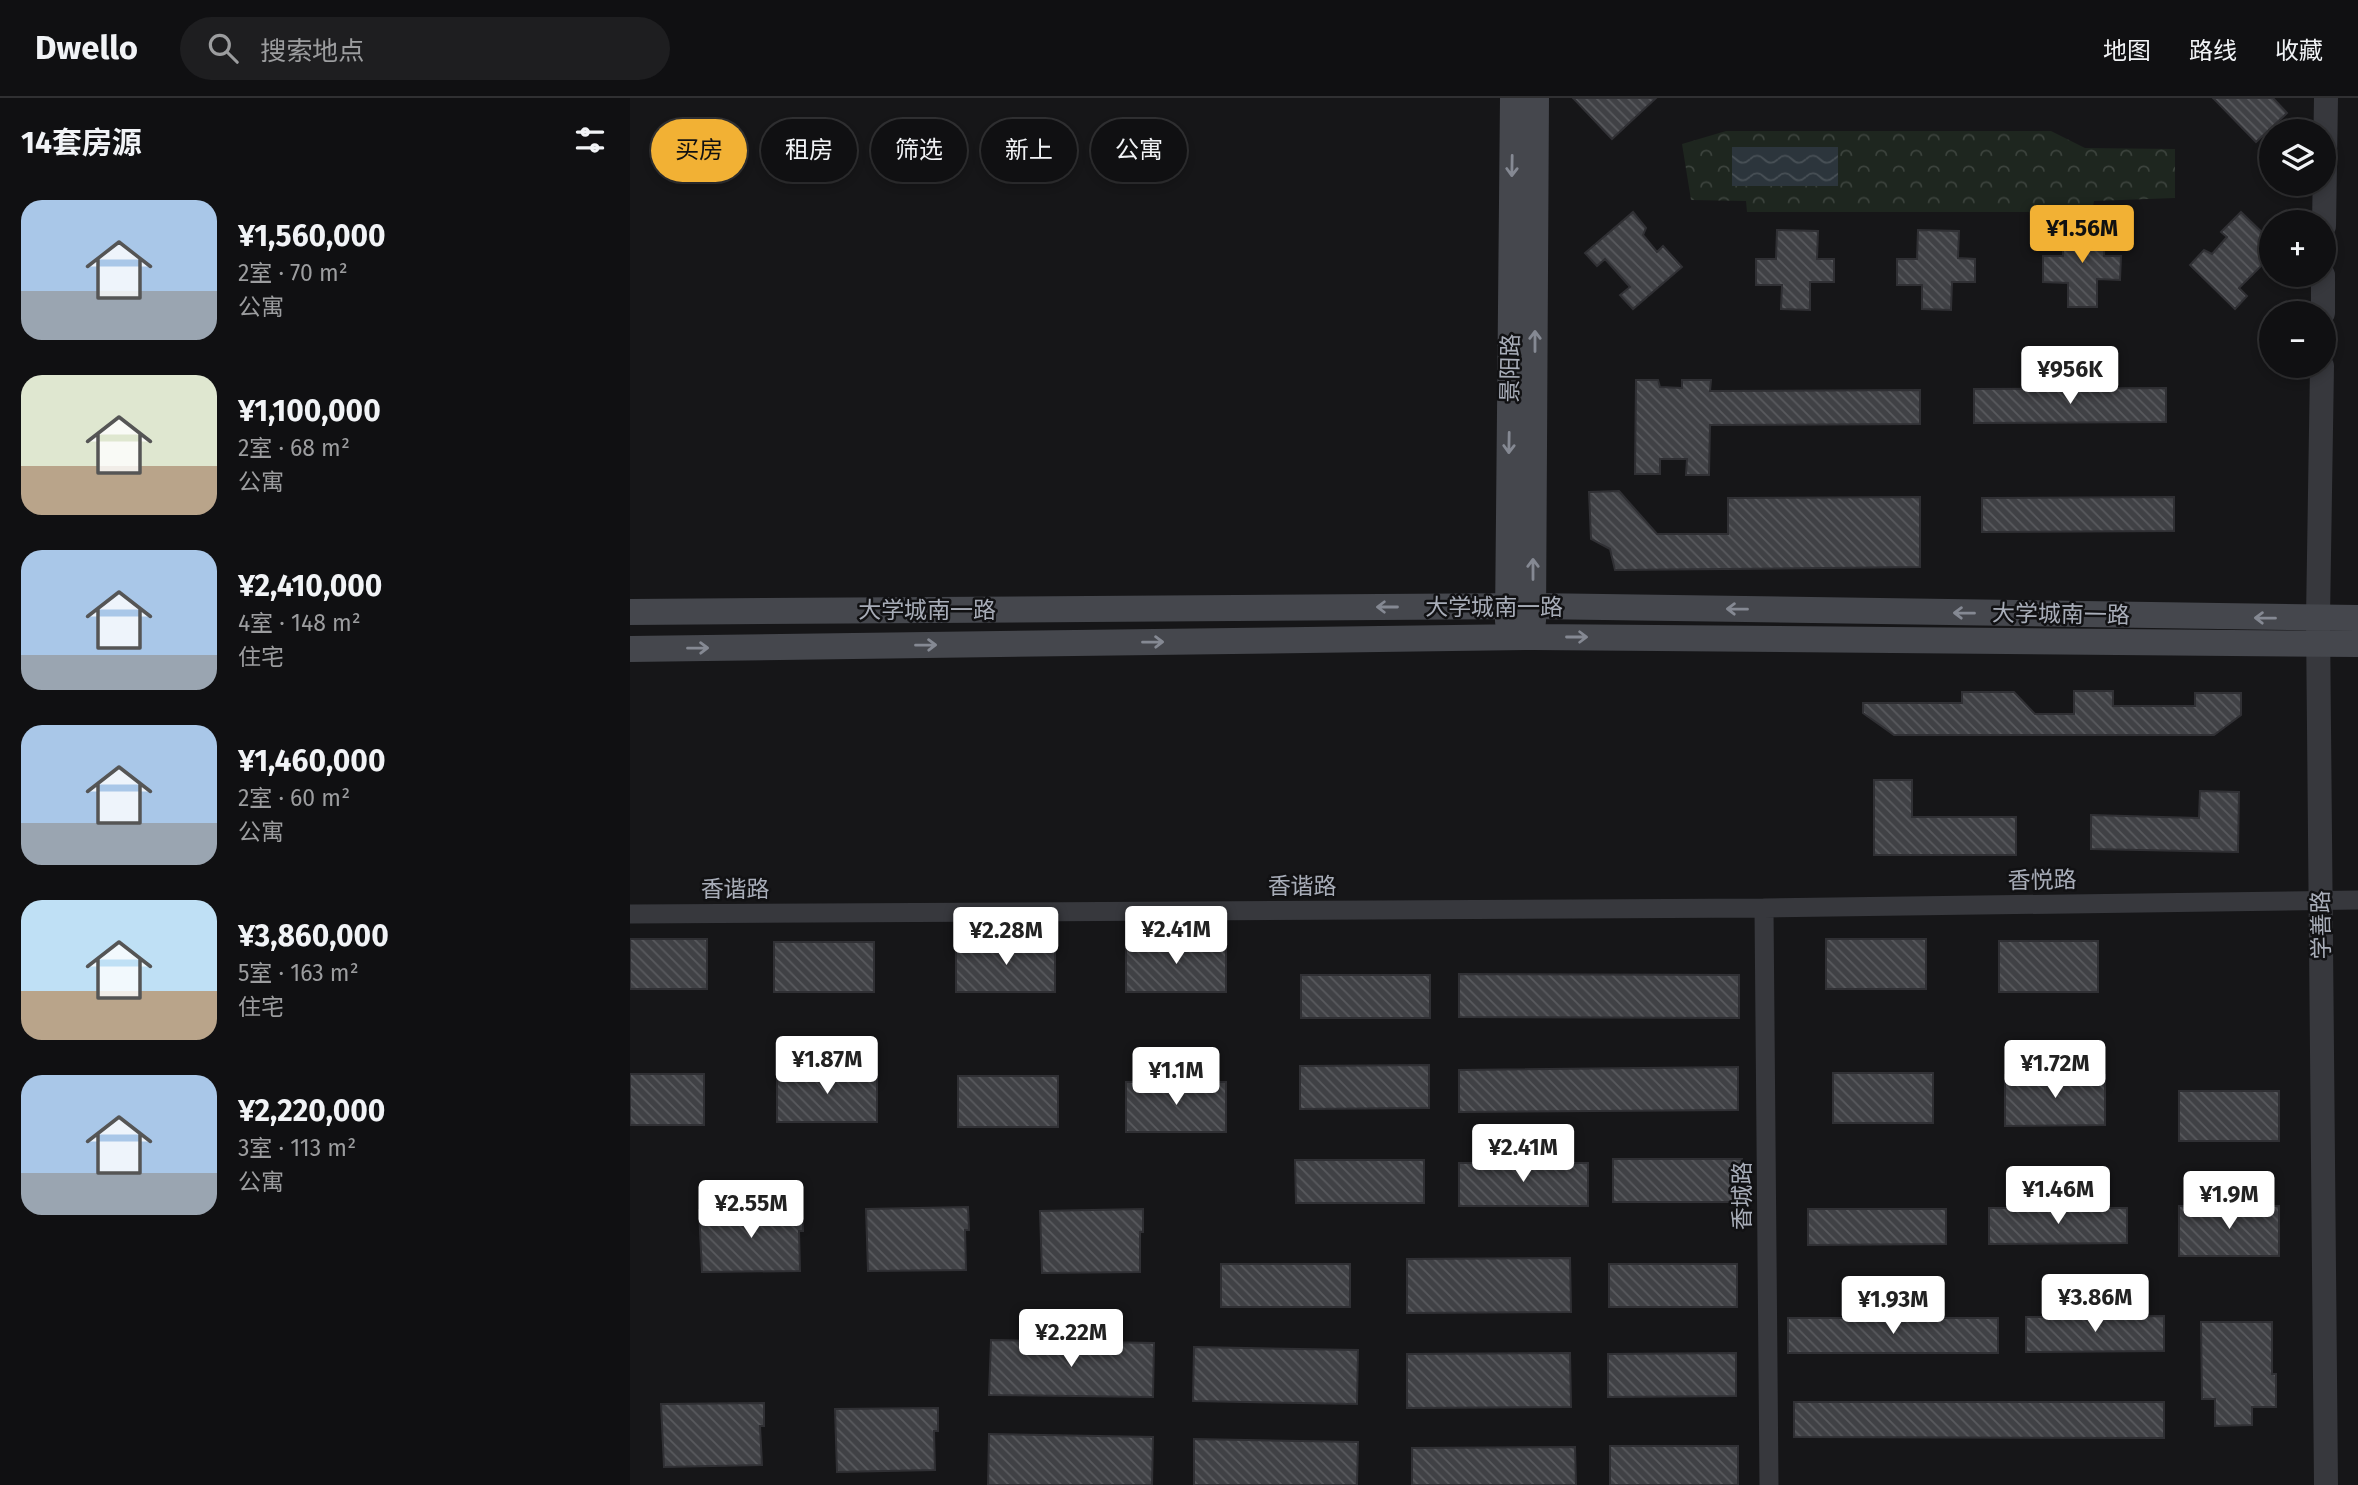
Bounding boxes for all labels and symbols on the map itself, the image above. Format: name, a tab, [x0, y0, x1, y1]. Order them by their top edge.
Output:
one-way arrow	[1505, 154, 1519, 177]
pin: ¥1.56M	[2025, 206, 2139, 265]
one-way arrow	[1528, 330, 1542, 353]
street label: 景阳路	[1495, 333, 1525, 403]
pin: ¥956K	[2021, 346, 2119, 406]
one-way arrow	[1502, 431, 1516, 454]
one-way arrow	[1526, 558, 1540, 581]
street label: 大学城南一路	[1425, 593, 1563, 621]
street label: 大学城南一路	[858, 596, 996, 624]
street label: 大学城南一路	[1992, 599, 2130, 629]
one-way arrow	[1376, 600, 1399, 614]
one-way arrow	[1726, 602, 1749, 616]
one-way arrow	[1953, 606, 1976, 620]
one-way arrow	[2254, 611, 2277, 625]
one-way arrow	[1565, 631, 1588, 644]
one-way arrow	[1141, 635, 1164, 649]
one-way arrow	[914, 638, 937, 652]
one-way arrow	[686, 641, 709, 655]
street label: 香悦路	[2007, 865, 2077, 895]
street label: 香谐路	[1268, 872, 1337, 900]
street label: 香谐路	[701, 875, 770, 903]
street label: 学善路	[2306, 890, 2336, 960]
pin: ¥2.41M	[1119, 906, 1233, 966]
pin: ¥2.28M	[949, 908, 1063, 967]
pin: ¥1.87M	[770, 1037, 884, 1096]
pin: ¥1.72M	[1998, 1040, 2112, 1100]
pin: ¥1.1M	[1127, 1048, 1225, 1107]
pin: ¥2.41M	[1466, 1124, 1580, 1184]
street label: 香城路	[1728, 1162, 1756, 1231]
pin: ¥1.46M	[2001, 1166, 2115, 1226]
pin: ¥1.9M	[2180, 1172, 2278, 1231]
pin: ¥2.55M	[694, 1180, 808, 1240]
pin: ¥3.86M	[2038, 1274, 2152, 1334]
pin: ¥1.93M	[1836, 1276, 1950, 1336]
pin: ¥2.22M	[1014, 1310, 1128, 1369]

